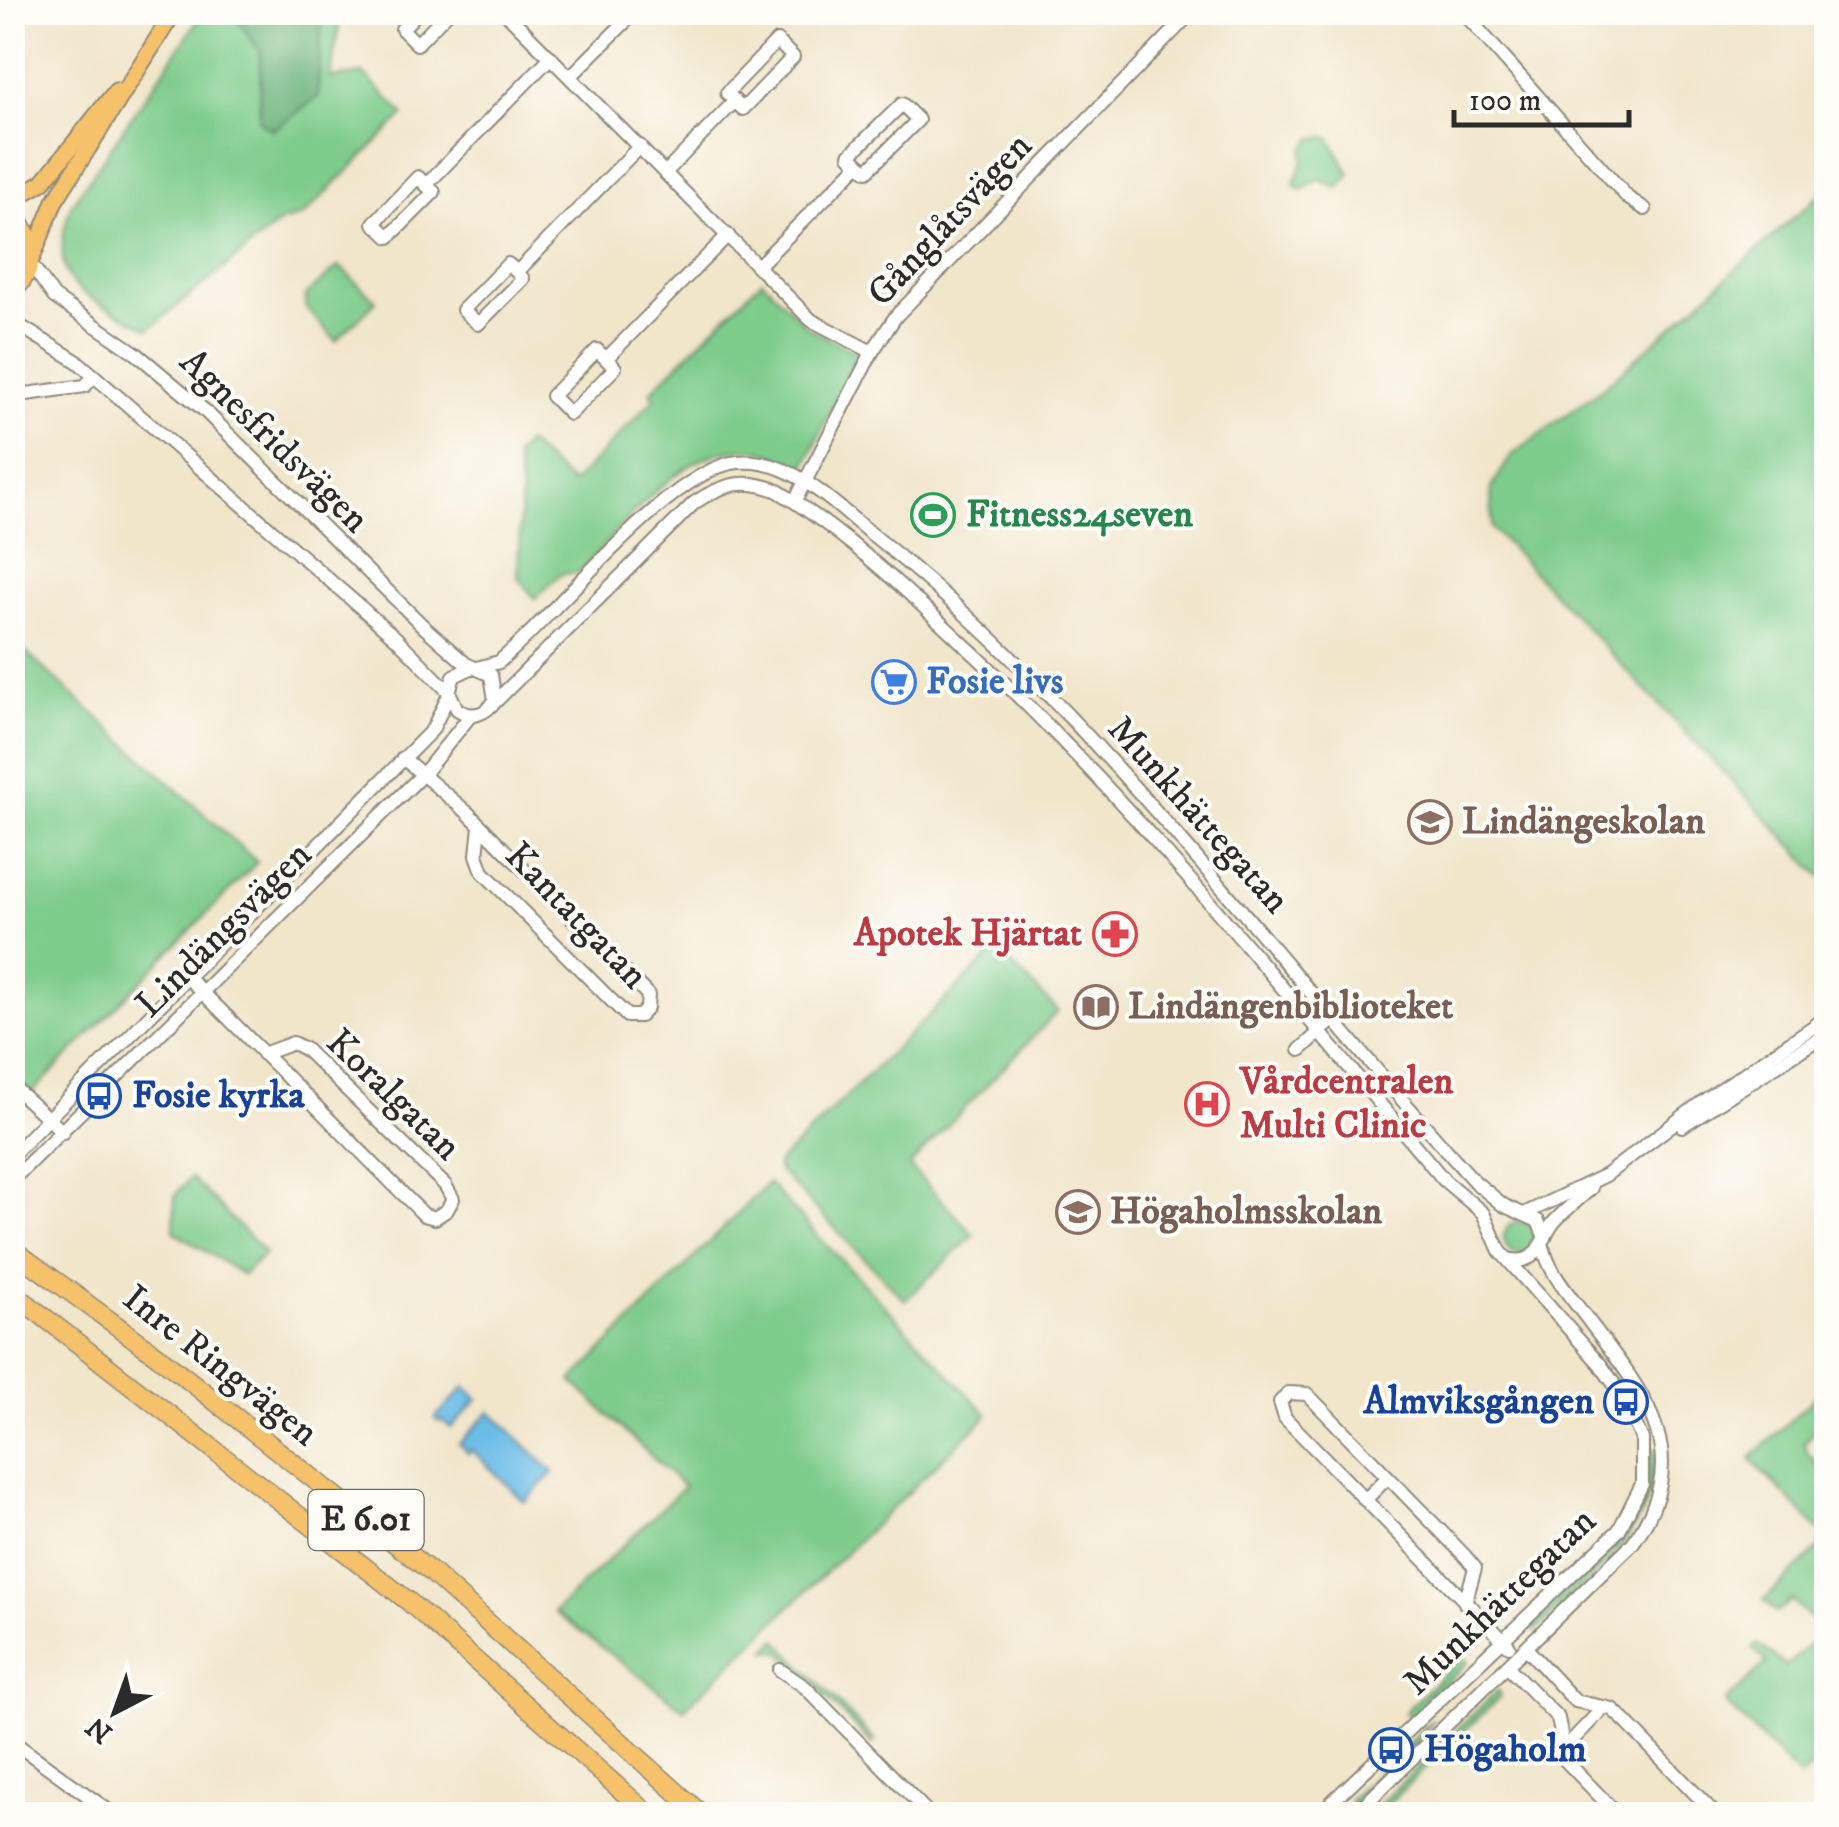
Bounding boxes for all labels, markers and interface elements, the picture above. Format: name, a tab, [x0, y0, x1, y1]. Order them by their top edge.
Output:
scale bar	[1454, 65, 1629, 127]
text: 100 m	[1469, 83, 1541, 120]
street label: Gånglåtsvägen	[857, 123, 1043, 317]
street label: Agnesfridsvägen	[169, 338, 379, 544]
place label: Fitness24seven	[966, 491, 1193, 539]
sports icon: Fitness24seven	[910, 492, 956, 538]
place label: Fosie livs	[926, 658, 1064, 706]
supermarket icon: Fosie livs	[871, 659, 917, 705]
street label: Munkhättegatan	[1096, 706, 1300, 924]
place label: Lindängeskolan	[1462, 798, 1705, 846]
school or university icon: Lindängeskolan	[1407, 799, 1453, 845]
street label: Lindängsvägen	[126, 832, 322, 1028]
street label: Kantatgatan	[494, 833, 658, 1000]
place label: Apotek Hjärtat	[853, 910, 1082, 958]
pharmacy icon: Apotek Hjärtat	[1092, 911, 1138, 957]
place label: Lindängenbiblioteket	[1128, 983, 1453, 1031]
library icon: Lindängenbiblioteket	[1073, 984, 1119, 1030]
street label: Koralgatan	[315, 1019, 471, 1171]
place label: Vårdcentralen Multi Clinic	[1238, 1058, 1454, 1150]
place label: Fosie kyrka	[132, 1072, 306, 1120]
bus stop icon: Fosie kyrka	[76, 1073, 122, 1119]
hospital icon: Vårdcentralen Multi Clinic	[1184, 1081, 1230, 1127]
place label: Högaholmsskolan	[1110, 1188, 1382, 1236]
school or university icon: Högaholmsskolan	[1055, 1189, 1101, 1235]
street label: Inre Ringvägen	[113, 1275, 327, 1457]
place label: Almviksgången	[1362, 1378, 1594, 1426]
bus stop icon: Almviksgången	[1603, 1379, 1649, 1425]
road number: E 6.01	[308, 1490, 424, 1550]
street label: Munkhättegatan	[1393, 1498, 1607, 1706]
north arrow	[65, 1662, 165, 1762]
text: N	[79, 1709, 120, 1750]
place label: Högaholm	[1424, 1726, 1587, 1774]
bus stop icon: Högaholm	[1368, 1727, 1414, 1773]

